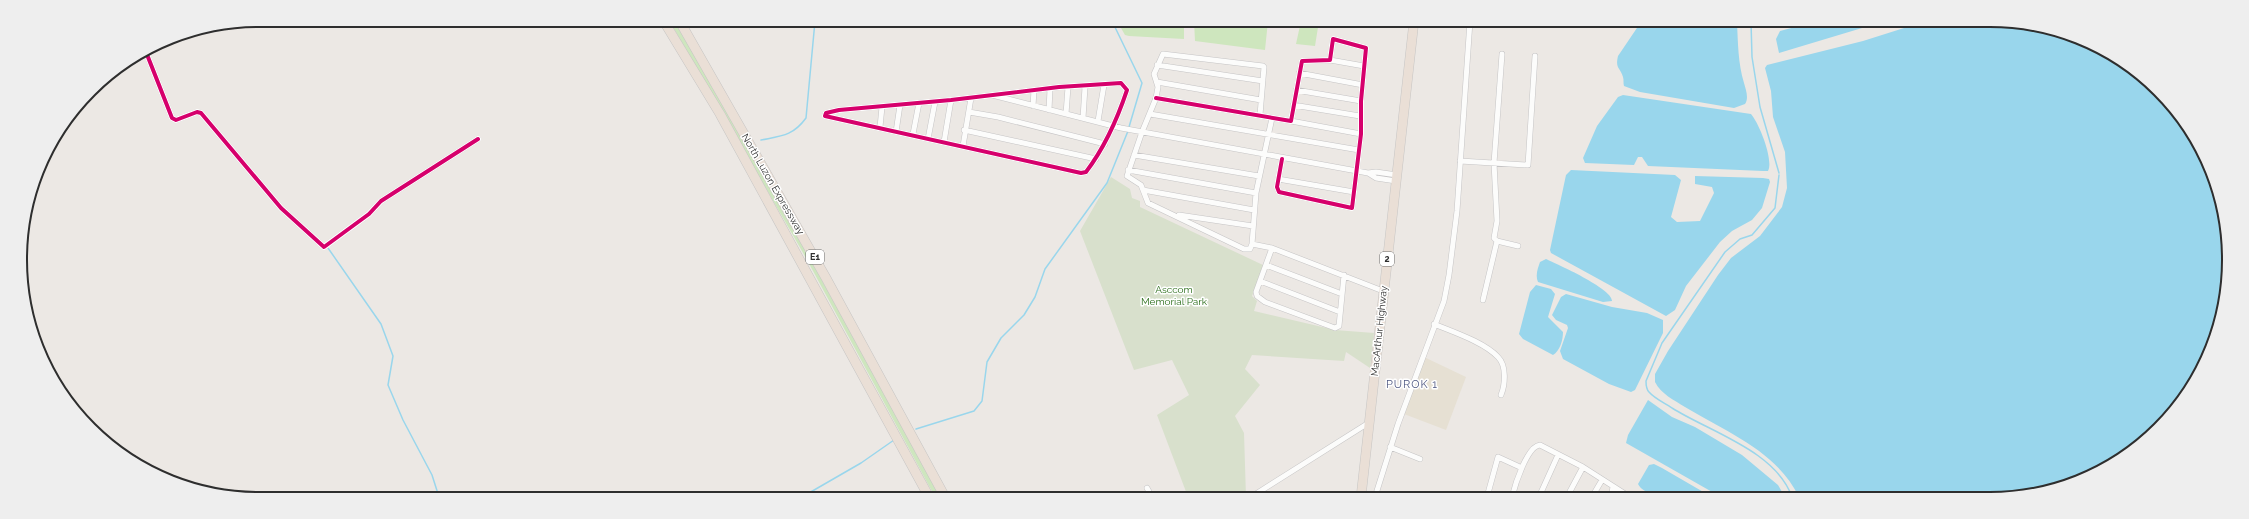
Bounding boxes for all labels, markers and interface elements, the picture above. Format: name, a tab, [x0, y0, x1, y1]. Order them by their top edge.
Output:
street label: North Luzon Expressway	[740, 132, 807, 237]
road number: E1	[806, 250, 824, 264]
road number: 2	[1380, 252, 1394, 266]
park label: Asccom Memorial Park	[1141, 284, 1208, 307]
street label: MacArthur Highway	[1369, 285, 1389, 377]
district label: PUROK 1	[1386, 378, 1438, 391]

